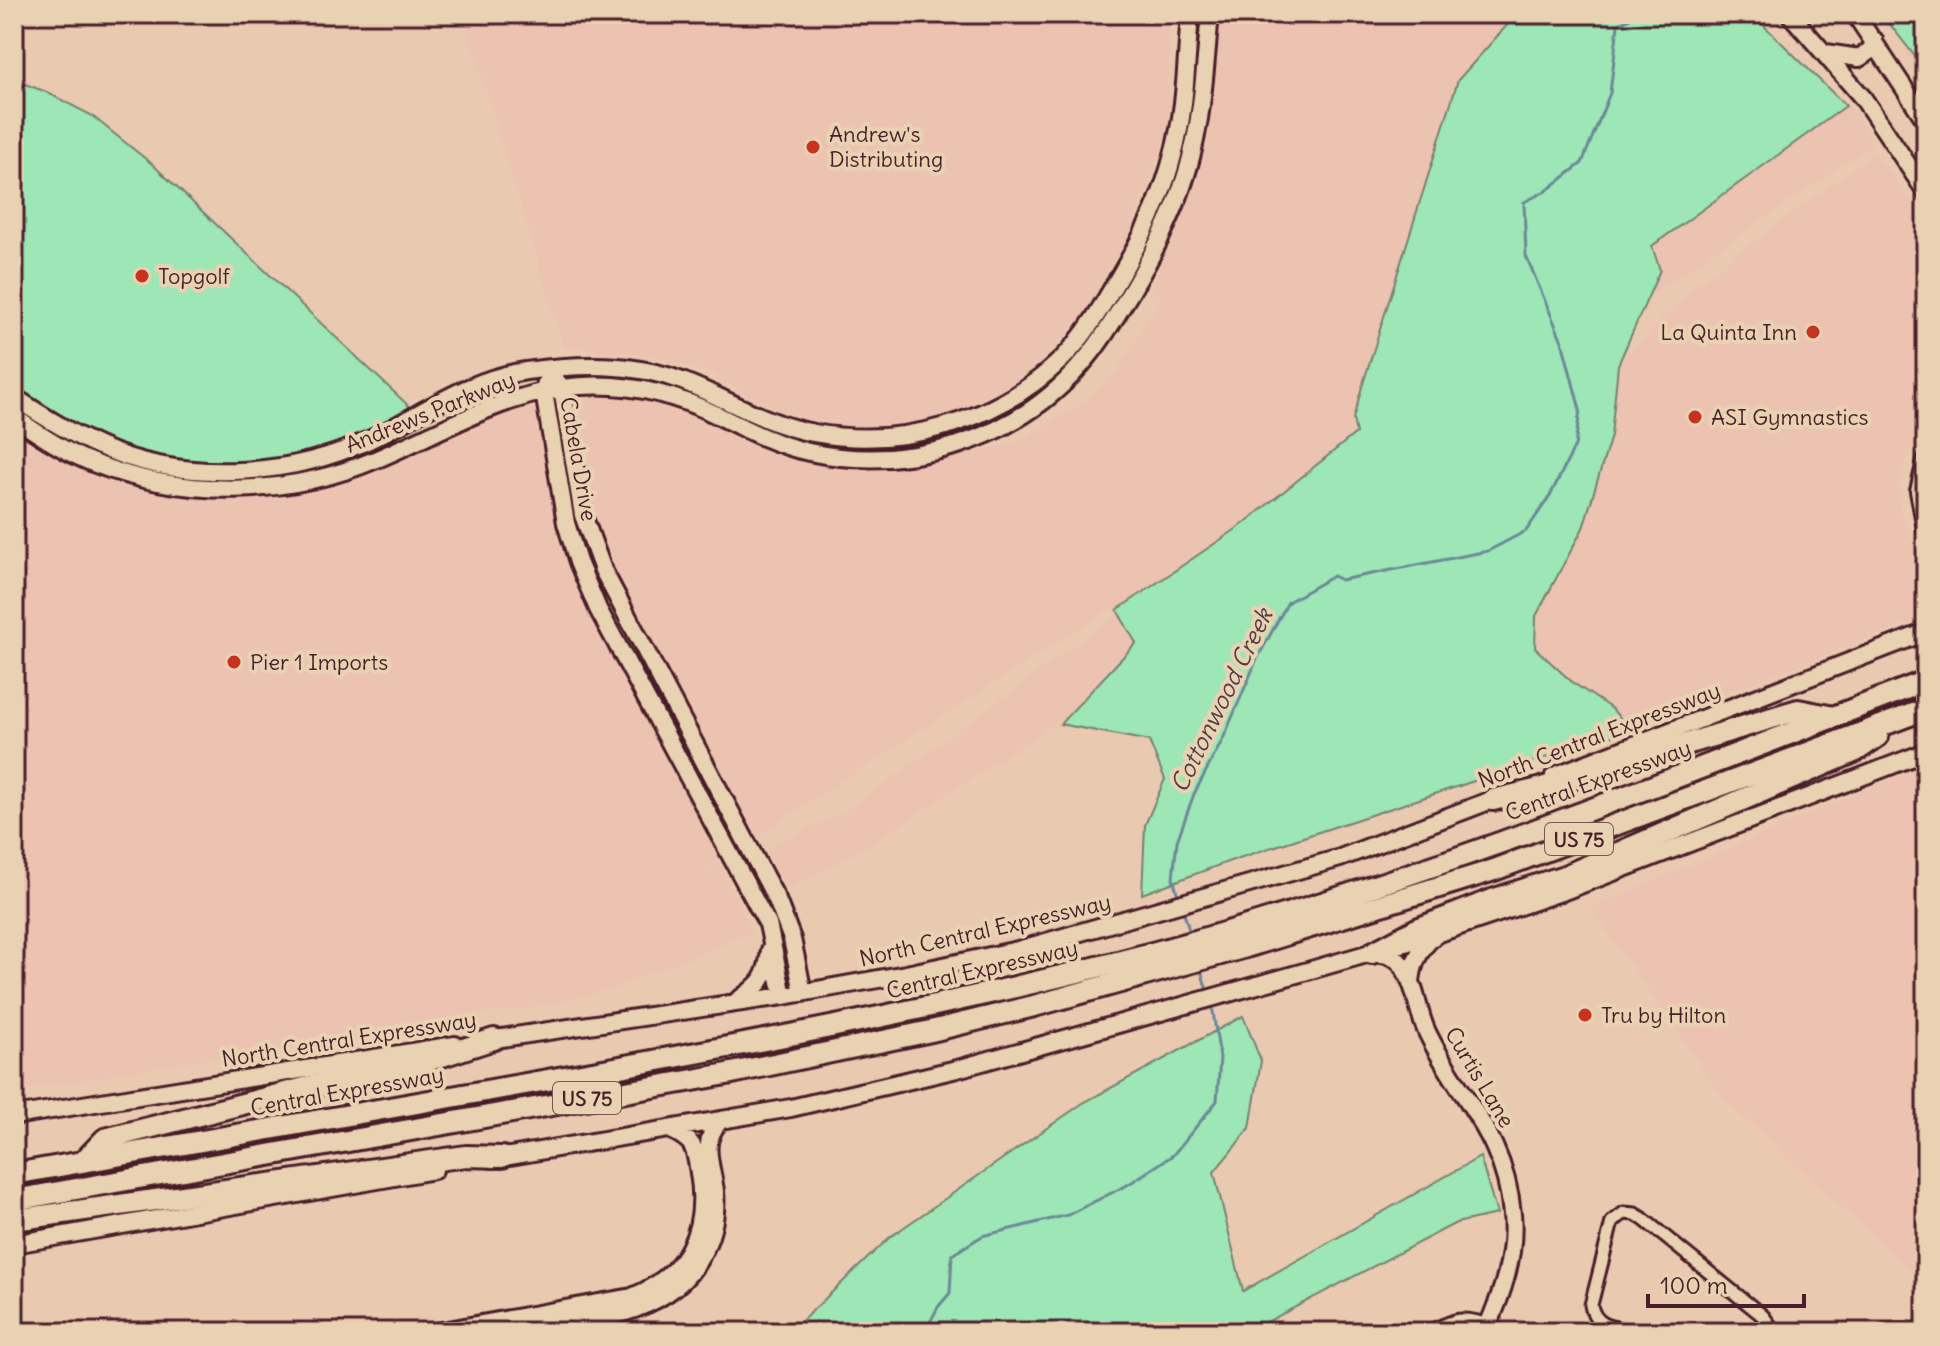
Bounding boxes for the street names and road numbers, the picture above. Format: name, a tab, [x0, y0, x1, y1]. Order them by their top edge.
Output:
street label: Andrews Parkway	[341, 365, 519, 459]
street label: Cabela Drive	[554, 395, 604, 523]
street label: North Central Expressway	[1474, 677, 1724, 793]
street label: Central Expressway	[1502, 734, 1694, 826]
road number: US 75	[1545, 823, 1613, 855]
street label: North Central Expressway	[857, 888, 1113, 972]
street label: Central Expressway	[884, 934, 1080, 1004]
street label: North Central Expressway	[220, 1005, 478, 1073]
street label: Curtis Lane	[1439, 1022, 1521, 1132]
street label: Central Expressway	[248, 1060, 446, 1122]
road number: US 75	[553, 1082, 621, 1114]

